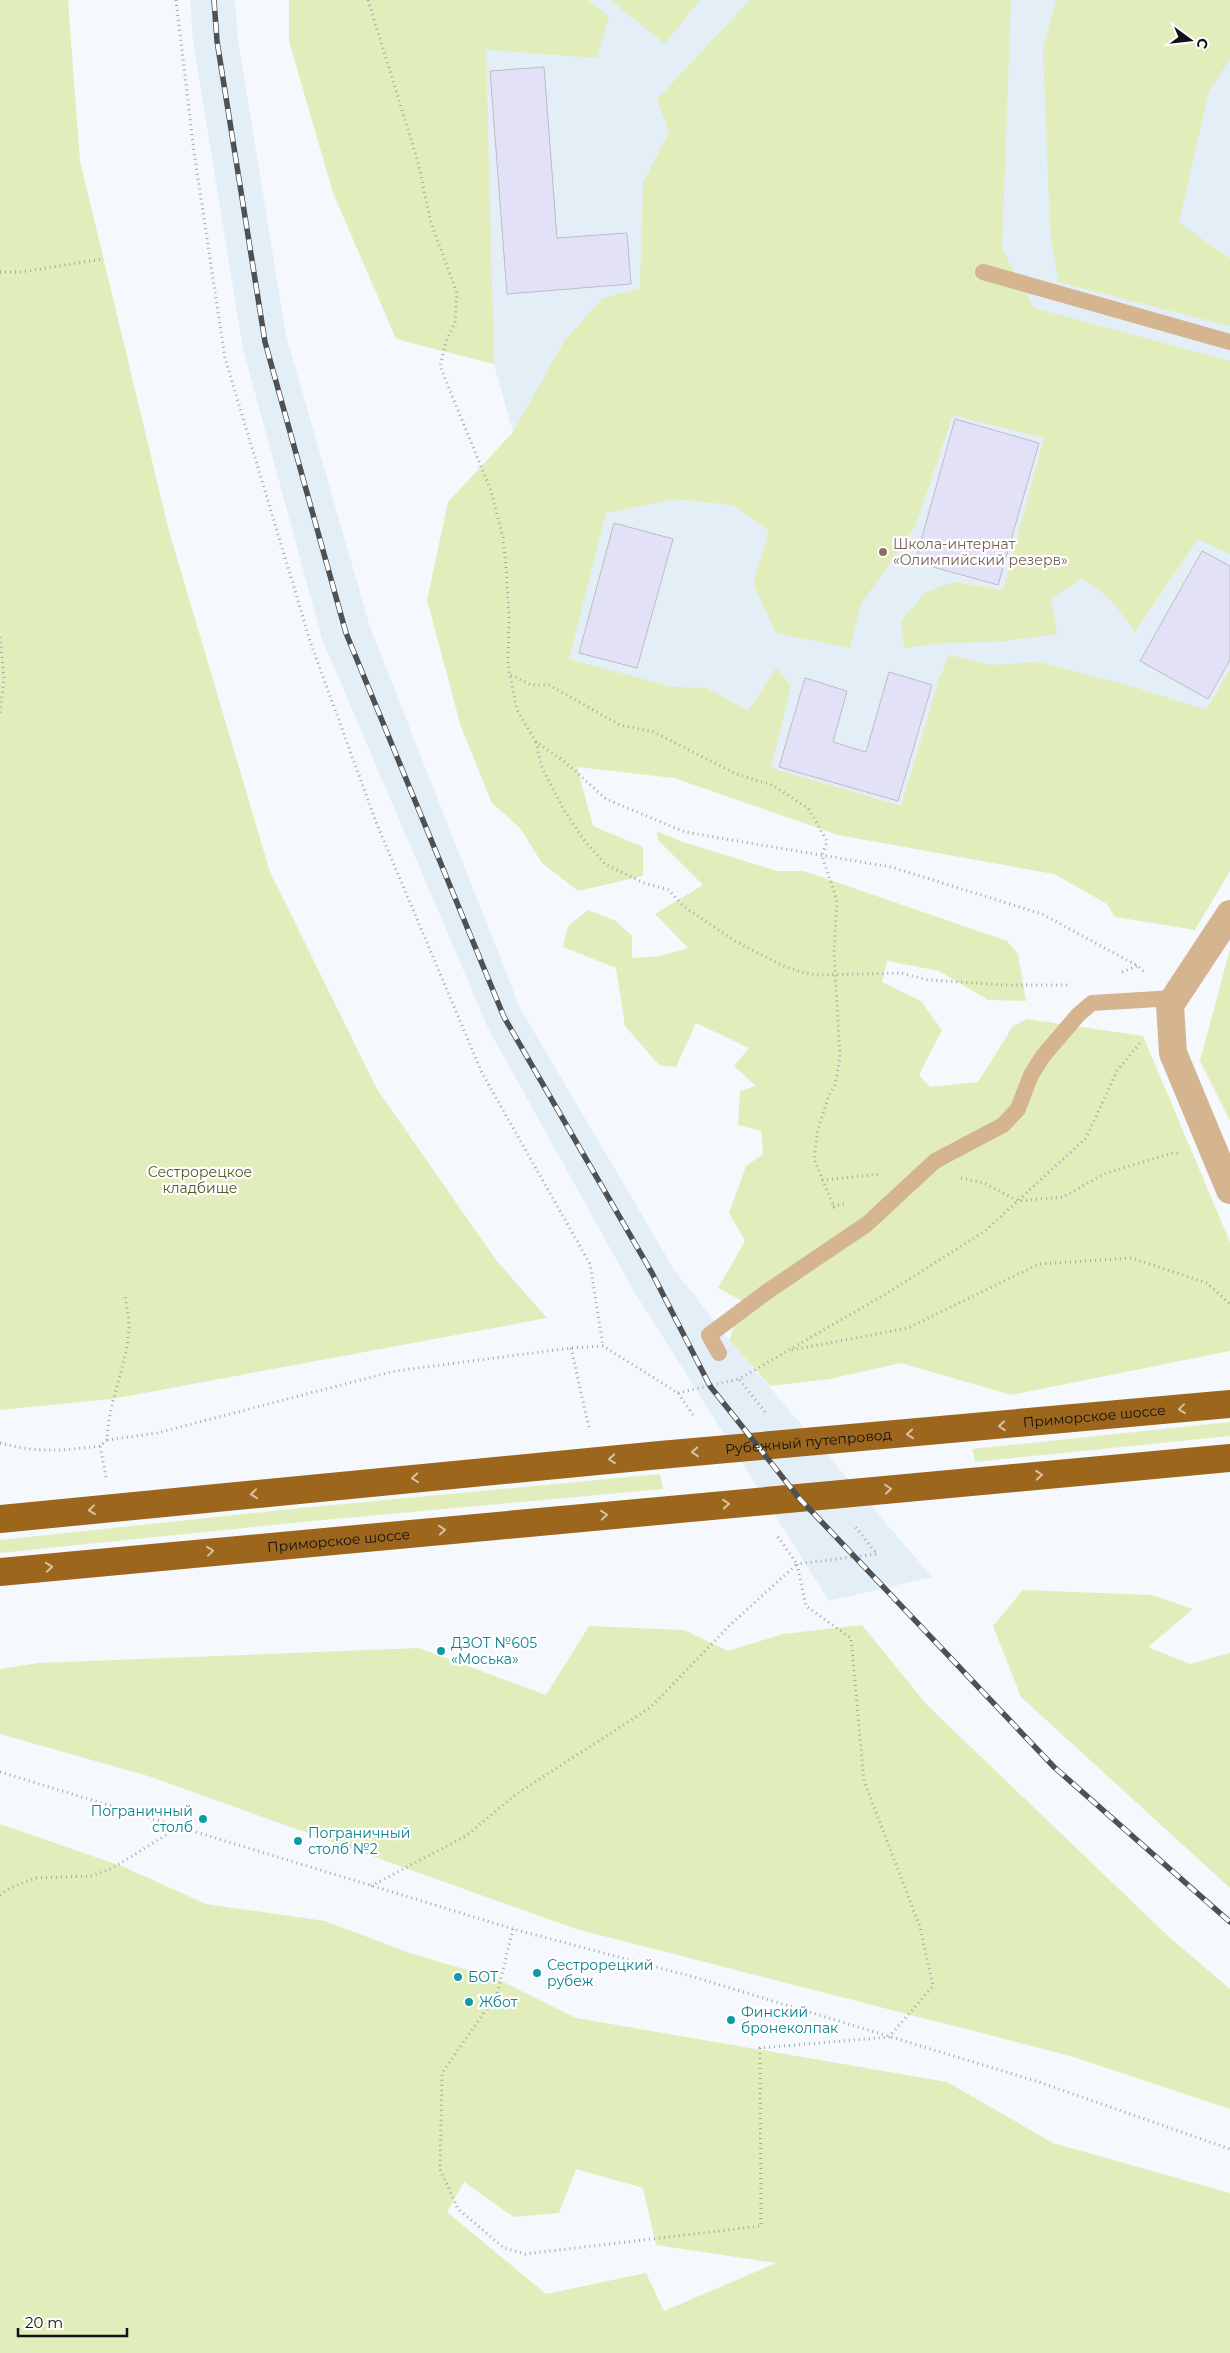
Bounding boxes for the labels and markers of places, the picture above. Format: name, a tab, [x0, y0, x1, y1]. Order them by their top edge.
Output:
place label: Школа-интернат «Олимпийский резерв»	[893, 535, 1068, 569]
marker: Школа-интернат «Олимпийский резерв»	[877, 546, 889, 558]
place label: ДЗОТ №605 «Моська»	[451, 1634, 537, 1668]
marker: ДЗОТ №605 «Моська»	[435, 1645, 447, 1657]
place label: Пограничный столб	[91, 1802, 193, 1836]
marker: Пограничный столб	[197, 1813, 209, 1825]
place label: Пограничный столб №2	[308, 1824, 410, 1858]
marker: Пограничный столб №2	[292, 1835, 304, 1847]
place label: Сестрорецкий рубеж	[547, 1956, 653, 1990]
marker: Сестрорецкий рубеж	[531, 1967, 543, 1979]
place label: БОТ	[468, 1968, 499, 1986]
marker: БОТ	[452, 1971, 464, 1983]
place label: Жбот	[479, 1993, 518, 2011]
marker: Жбот	[463, 1996, 475, 2008]
place label: Финский бронеколпак	[741, 2003, 838, 2037]
marker: Финский бронеколпак	[725, 2014, 737, 2026]

